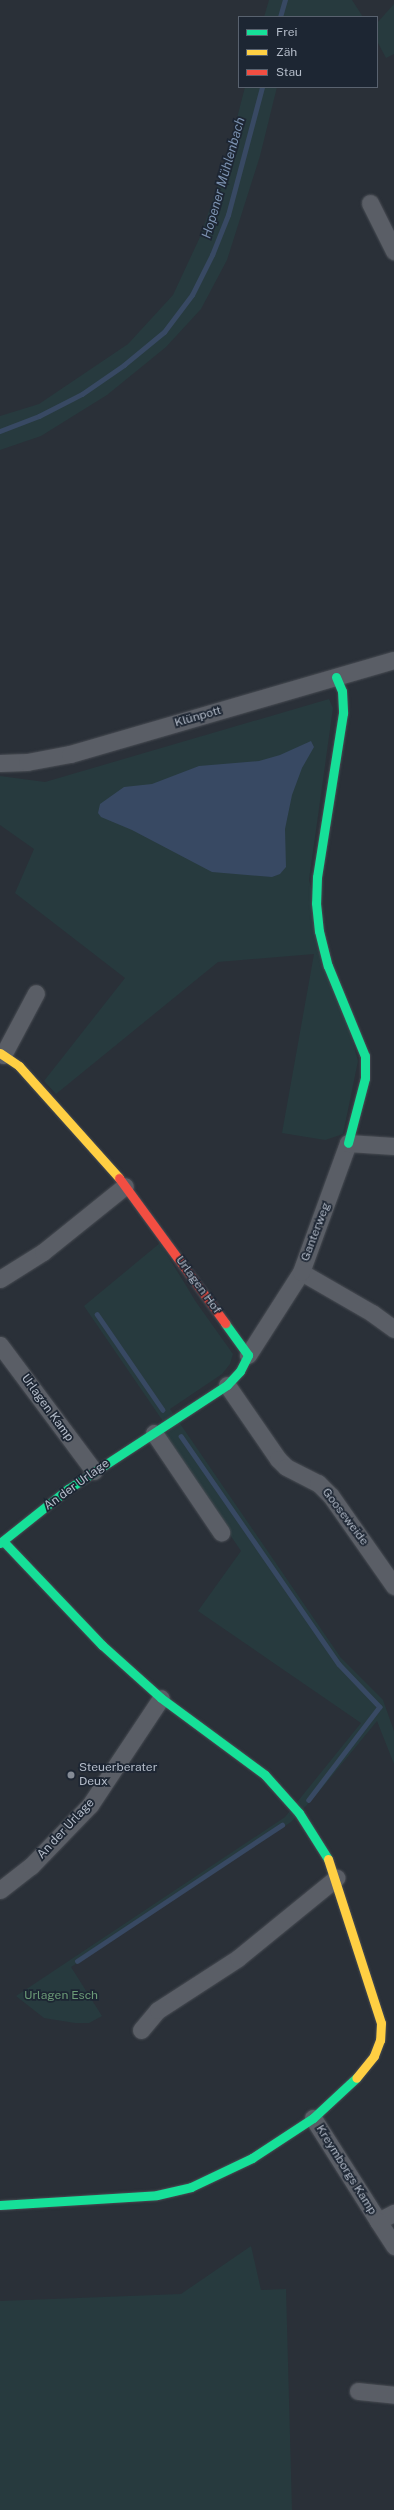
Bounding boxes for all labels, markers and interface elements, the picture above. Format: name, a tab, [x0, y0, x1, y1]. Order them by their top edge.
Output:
legend	[238, 16, 378, 88]
text: Frei	[276, 25, 298, 39]
text: Zäh	[276, 45, 297, 59]
text: Stau	[276, 65, 302, 79]
water label: Hopener Mühlenbach	[199, 115, 249, 241]
street label: Klünpott	[173, 703, 223, 731]
street label: Ganterweg	[298, 1201, 334, 1263]
street label: Urlagen Hof	[172, 1253, 224, 1317]
street label: Urlagen Kamp	[18, 1372, 76, 1444]
street label: An der Urlage	[41, 1456, 113, 1514]
street label: Gooseweide	[319, 1485, 371, 1549]
place label: Steuerberater Deux	[79, 1761, 157, 1789]
marker: Steuerberater Deux	[66, 1770, 76, 1780]
street label: An der Urlage	[34, 1796, 98, 1862]
park label: Urlagen Esch	[24, 1989, 98, 2003]
street label: Kreymborgs Kamp	[313, 2122, 379, 2218]

